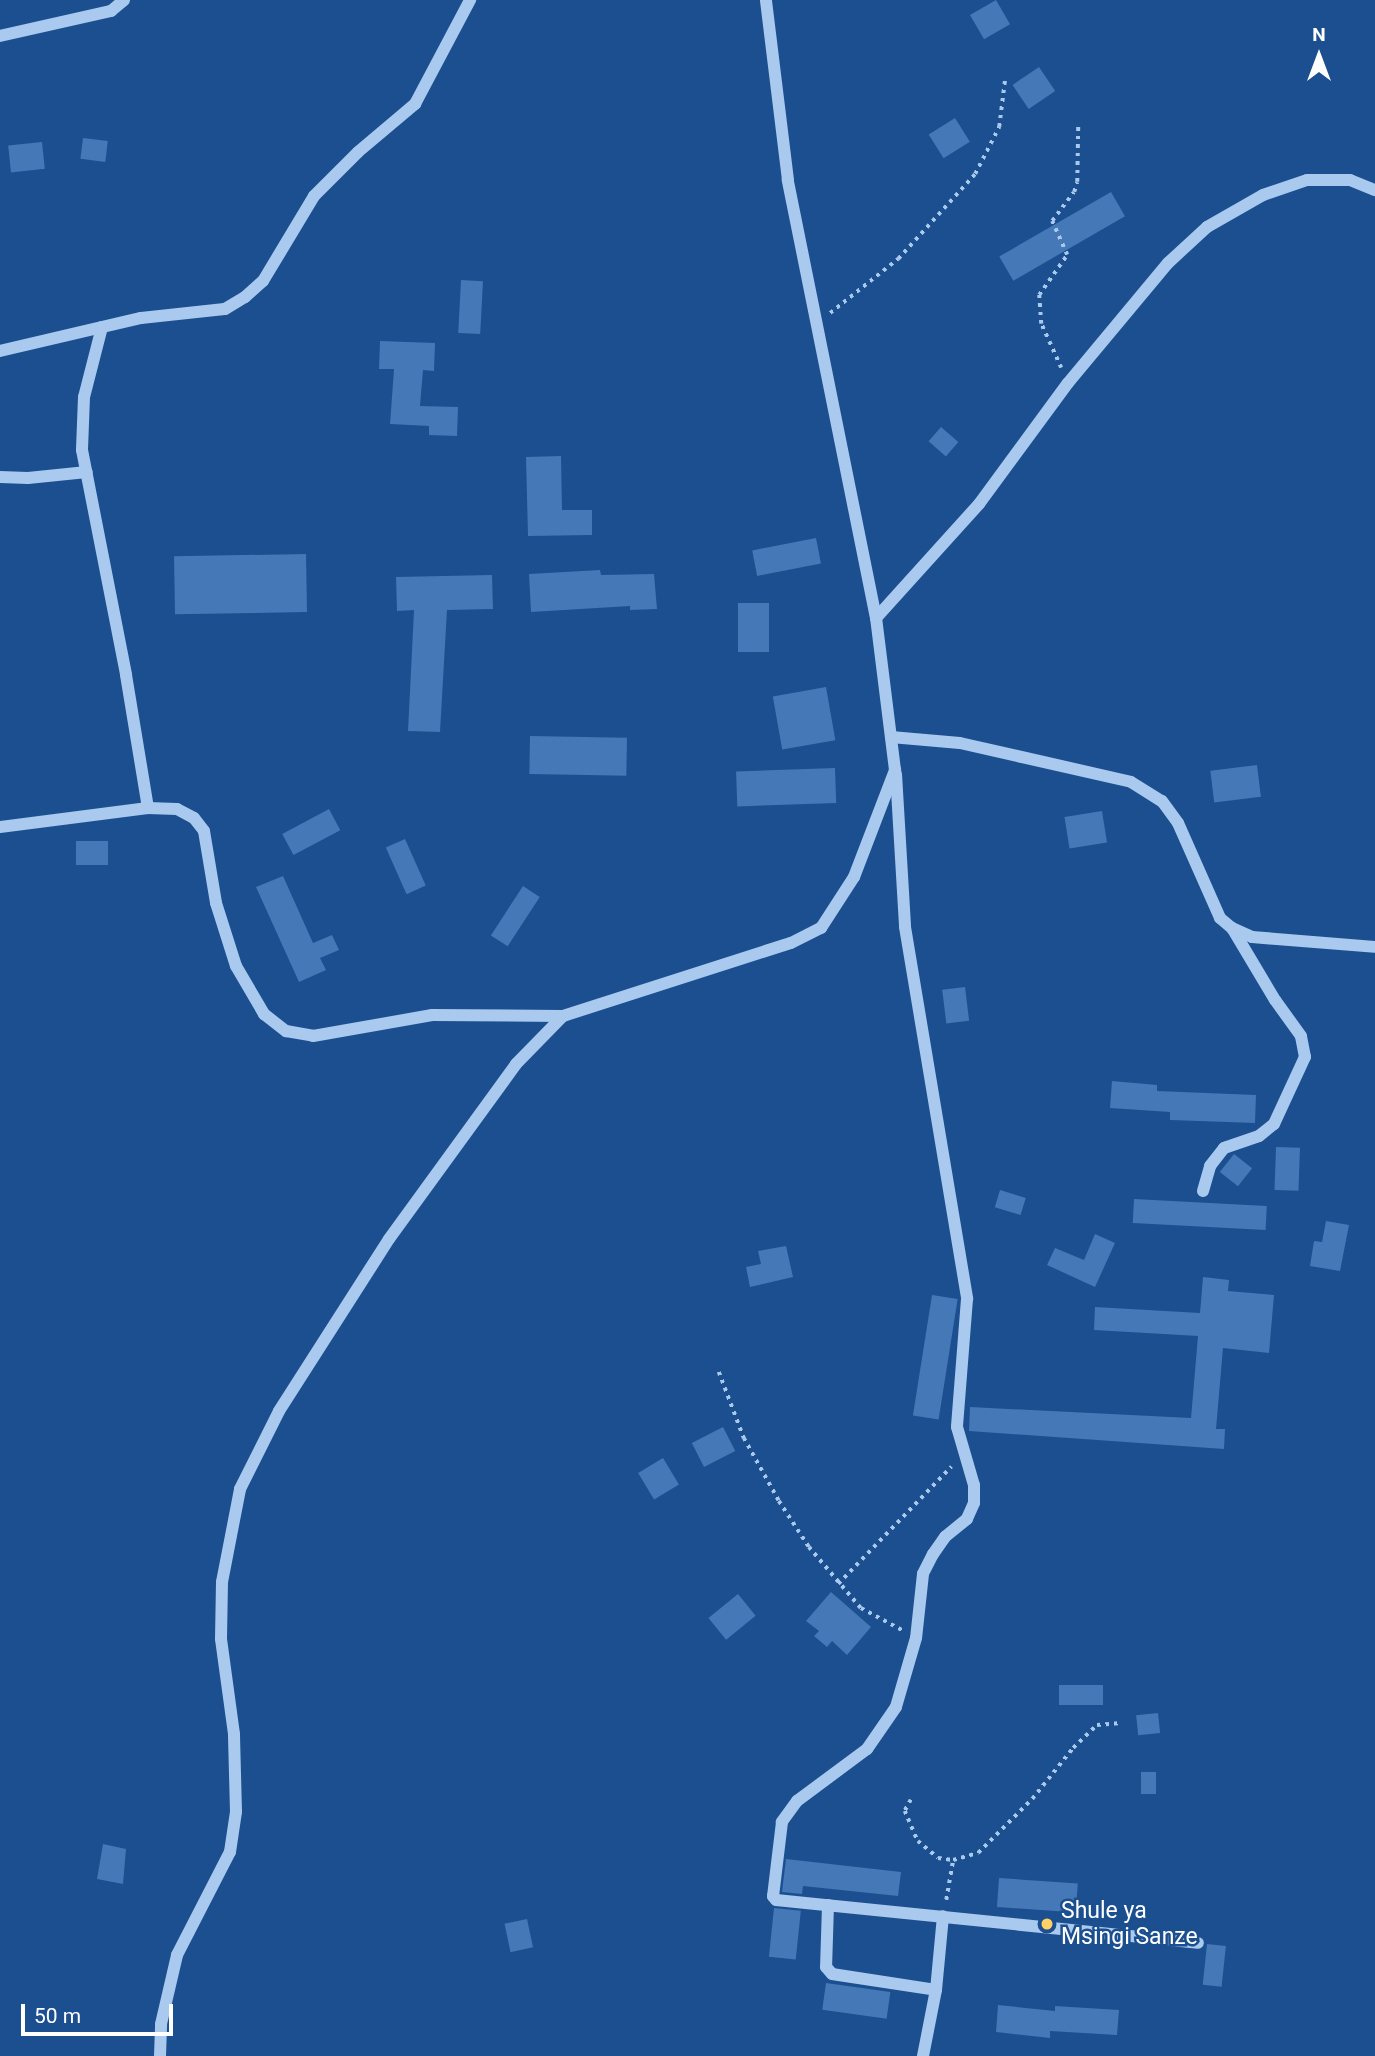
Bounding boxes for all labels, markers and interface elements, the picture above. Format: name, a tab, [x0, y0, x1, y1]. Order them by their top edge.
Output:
north arrow	[1284, 21, 1354, 91]
text: N	[1312, 23, 1326, 46]
place label: Shule ya Msingi Sanze	[1061, 1897, 1198, 1951]
marker: Shule ya Msingi Sanze	[1039, 1916, 1055, 1932]
scale bar	[24, 1990, 177, 2034]
text: 50 m	[34, 2004, 81, 2028]

